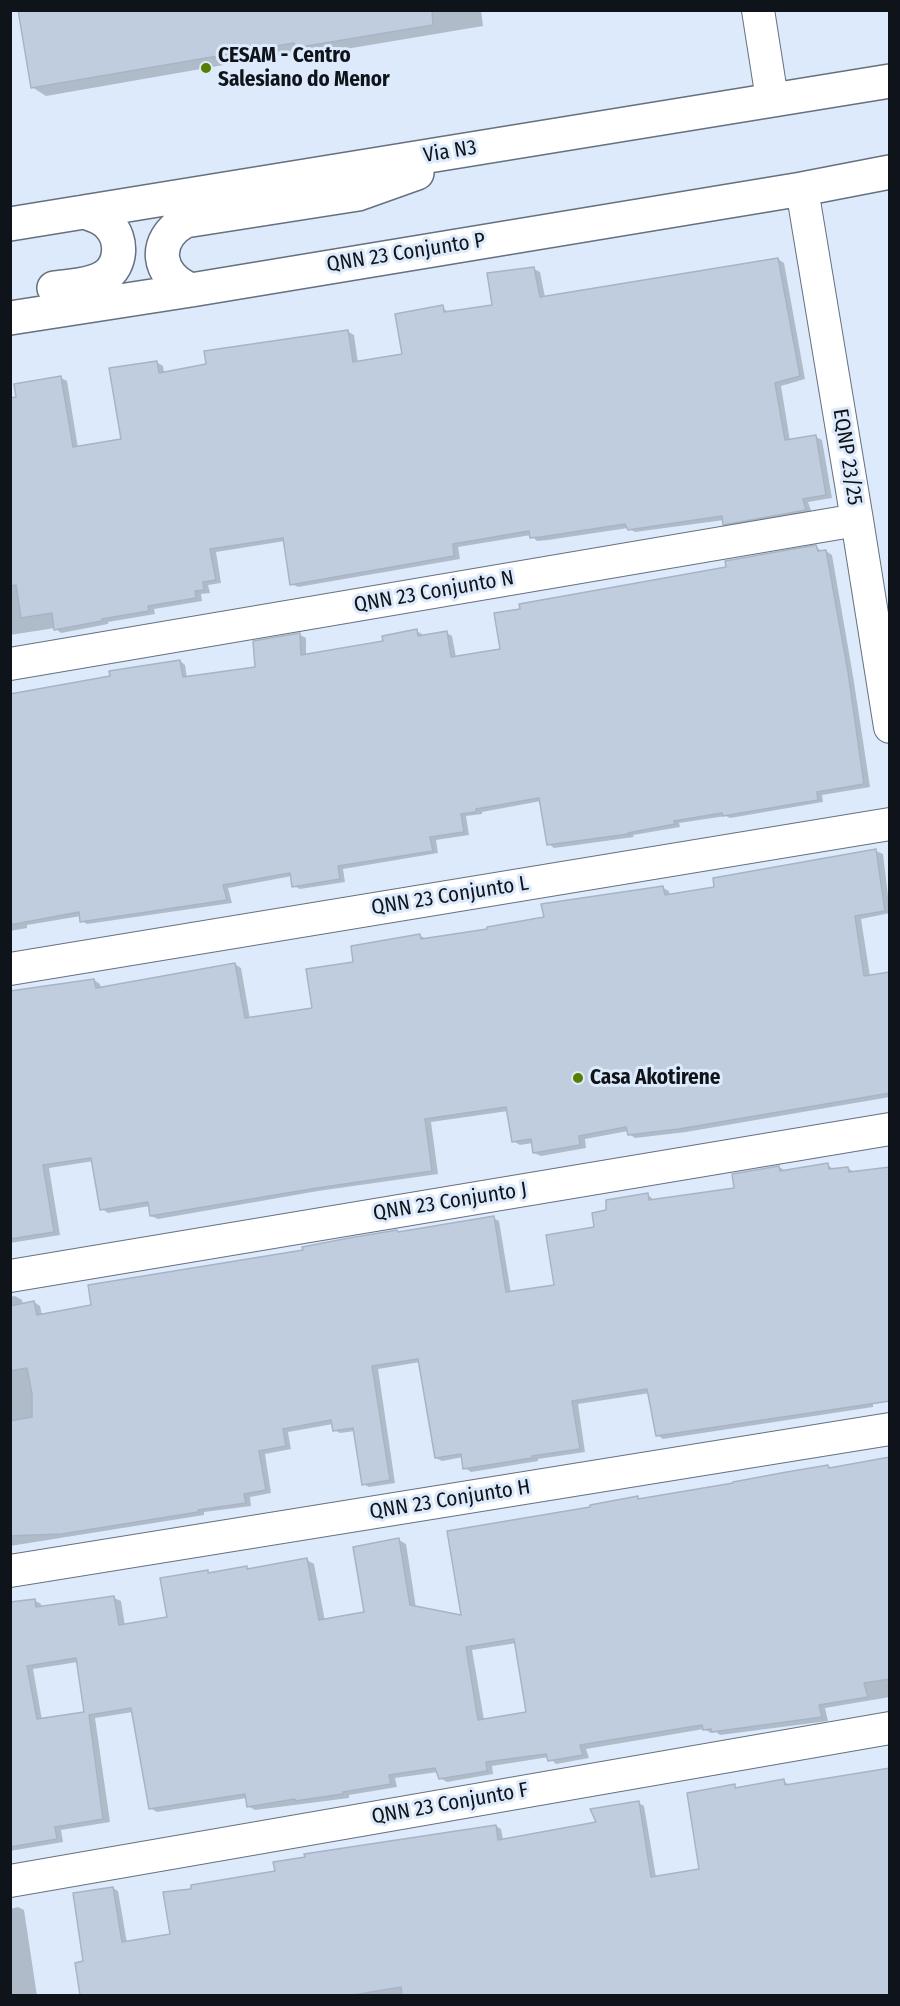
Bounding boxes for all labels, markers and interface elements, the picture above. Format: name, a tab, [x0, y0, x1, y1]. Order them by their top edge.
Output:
place label: CESAM - Centro Salesiano do Menor	[218, 43, 390, 93]
marker: CESAM - Centro Salesiano do Menor	[199, 61, 213, 75]
street label: Via N3	[422, 135, 478, 169]
street label: QNN 23 Conjunto P	[325, 228, 487, 278]
street label: EQNP 23/25	[827, 407, 867, 507]
street label: QNN 23 Conjunto N	[352, 566, 516, 618]
street label: QNN 23 Conjunto L	[370, 871, 530, 921]
place label: Casa Akotirene	[590, 1065, 720, 1091]
marker: Casa Akotirene	[571, 1071, 585, 1085]
street label: QNN 23 Conjunto J	[371, 1177, 529, 1227]
street label: QNN 23 Conjunto H	[368, 1475, 532, 1525]
street label: QNN 23 Conjunto F	[370, 1778, 530, 1830]

